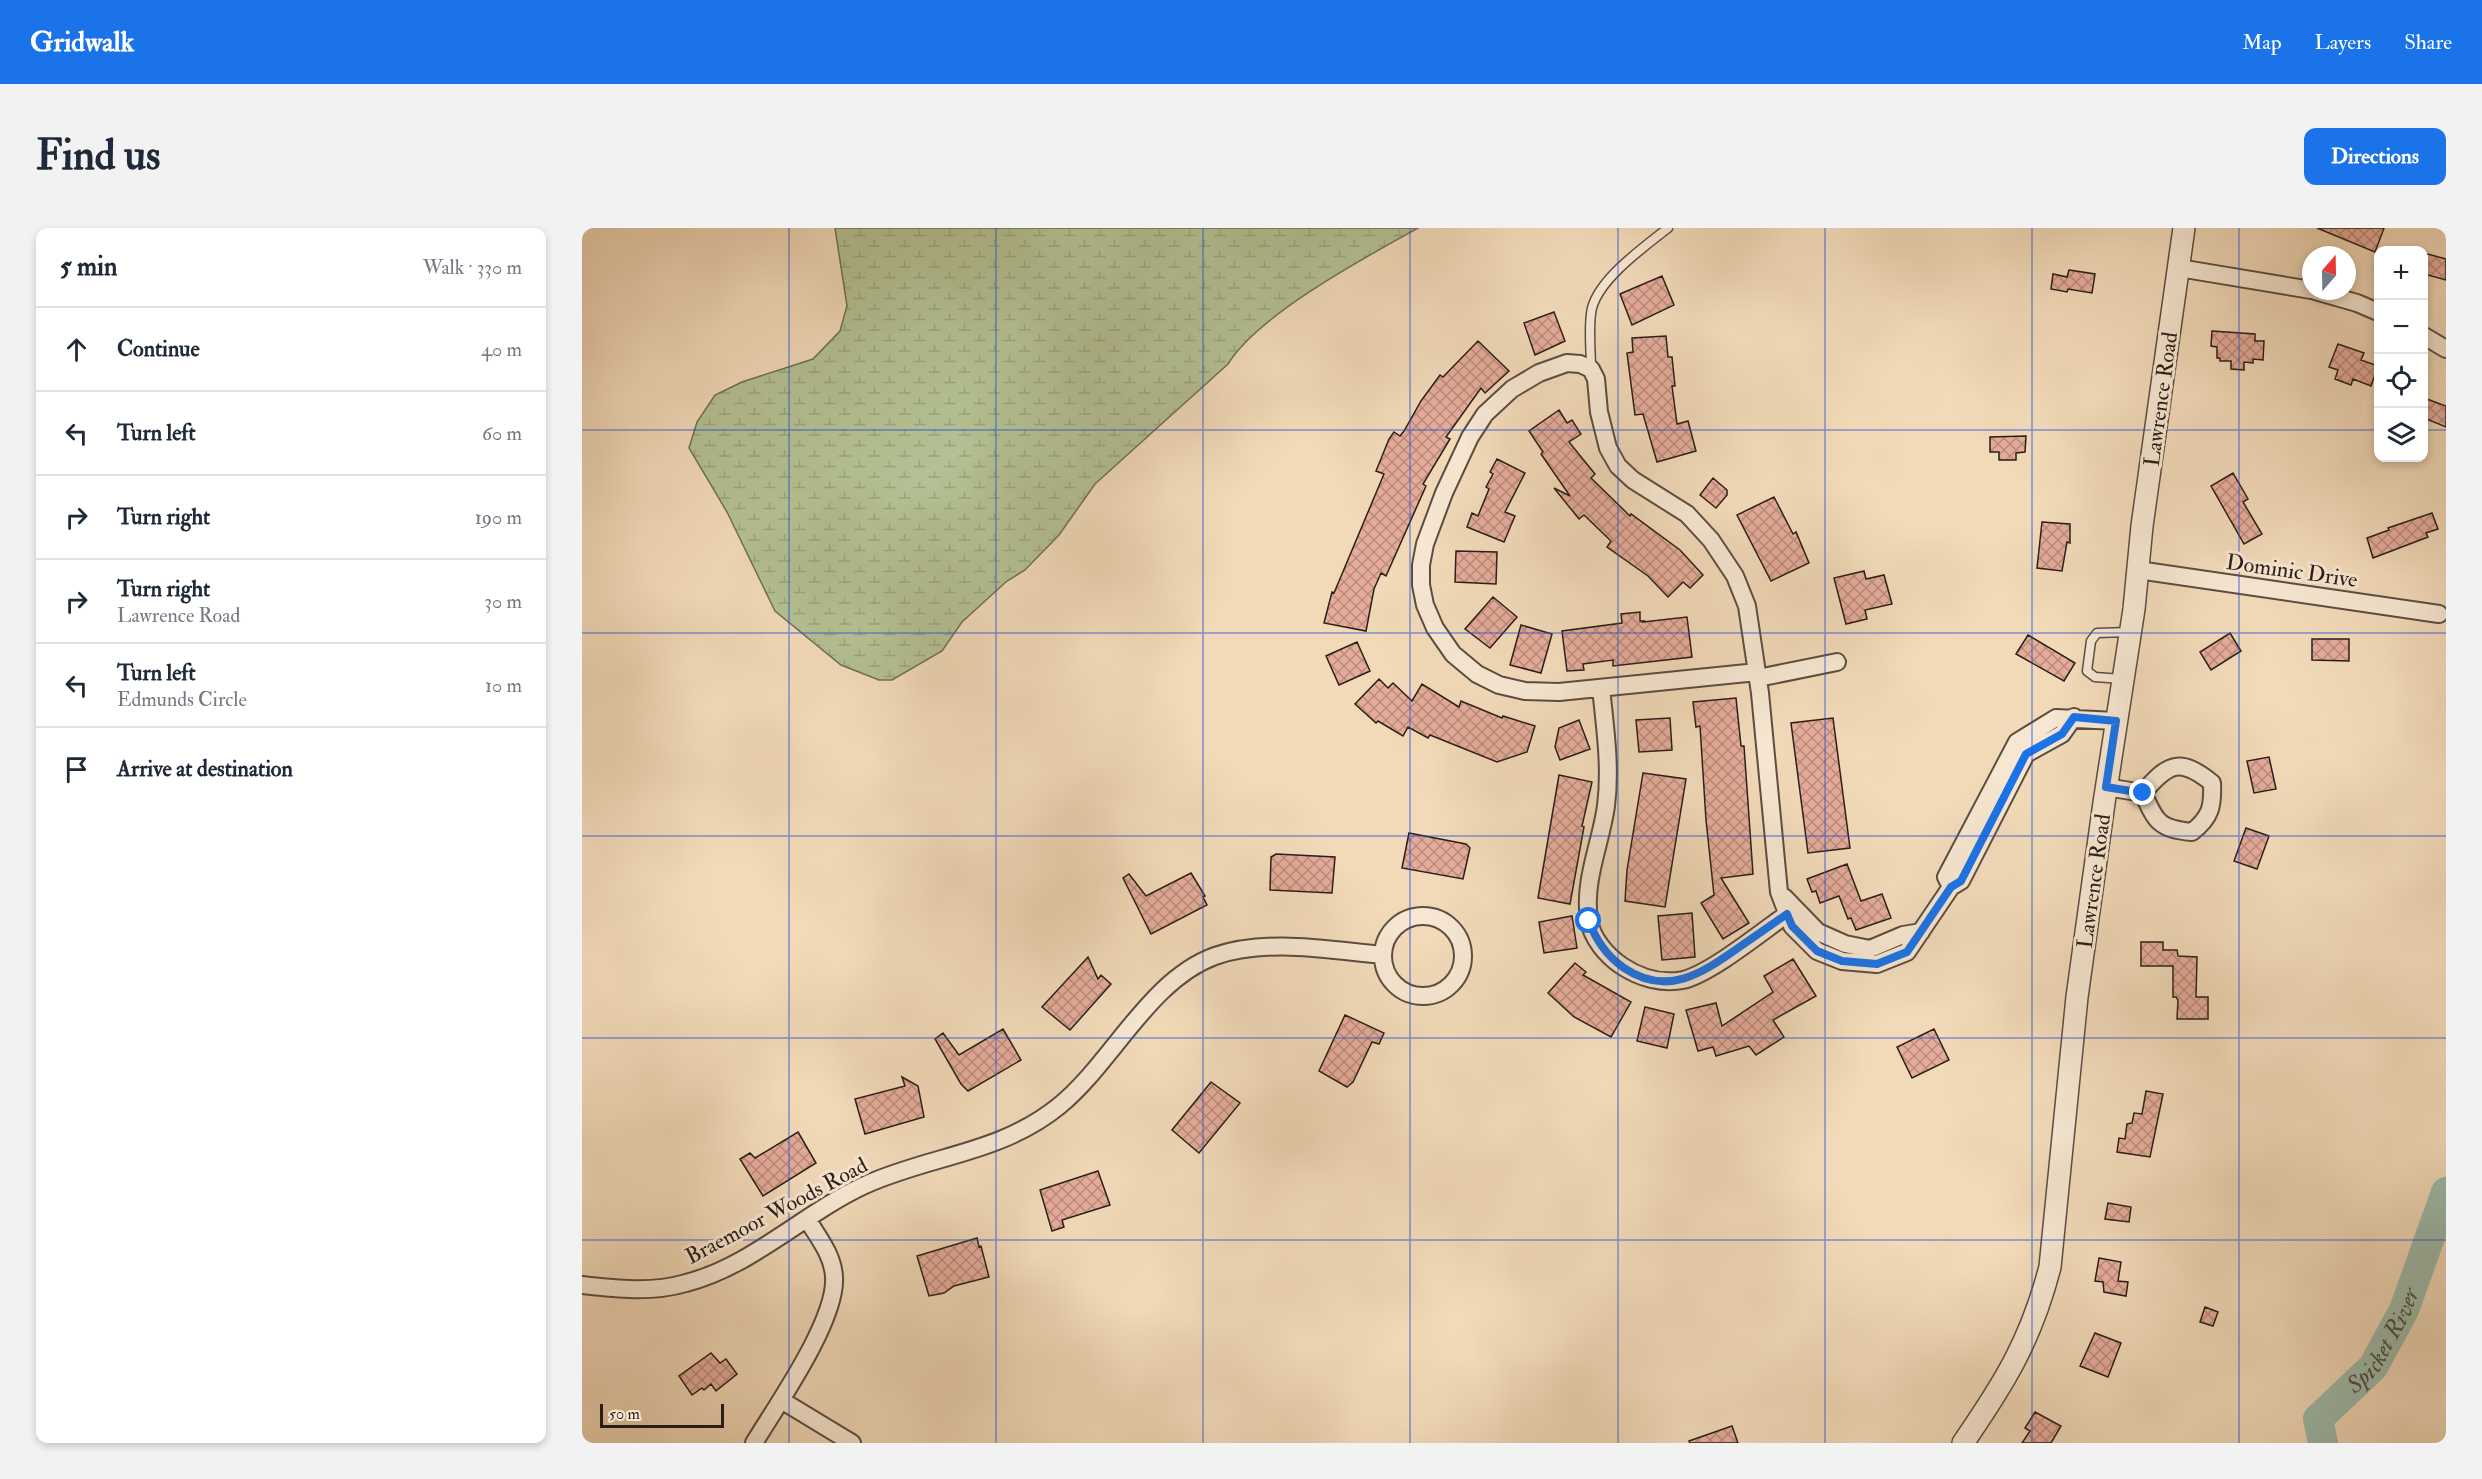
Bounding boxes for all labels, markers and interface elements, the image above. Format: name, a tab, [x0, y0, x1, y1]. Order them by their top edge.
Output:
text: Gridwalk	[30, 25, 134, 60]
text: Map	[2242, 29, 2282, 56]
text: Layers	[2315, 29, 2371, 56]
text: Share	[2404, 29, 2452, 56]
button: Directions	[2304, 128, 2446, 185]
text: Find us	[36, 130, 160, 182]
north arrow	[2302, 246, 2356, 300]
map controls	[2374, 246, 2428, 462]
button: +	[2374, 246, 2428, 300]
text: 5 min	[60, 251, 117, 283]
text: Walk · 330 m	[423, 255, 522, 280]
button: −	[2374, 300, 2428, 354]
street label: Lawrence Road	[2138, 330, 2184, 468]
icon: ahead	[60, 333, 93, 366]
text: Continue	[117, 335, 200, 363]
text: 40 m	[481, 337, 522, 362]
button: locate	[2374, 354, 2428, 408]
button: layers	[2374, 408, 2428, 462]
icon: left	[60, 417, 93, 450]
text: Turn left	[117, 419, 196, 447]
text: 60 m	[482, 421, 522, 446]
icon: right	[60, 501, 93, 534]
text: Turn right	[117, 503, 210, 531]
text: 190 m	[475, 505, 522, 530]
street label: Dominic Drive	[2224, 548, 2359, 594]
text: Turn right	[117, 575, 210, 603]
icon: right	[60, 585, 93, 618]
text: 30 m	[484, 589, 522, 614]
text: Lawrence Road	[117, 603, 240, 628]
text: Turn left	[117, 659, 196, 687]
icon: left	[60, 669, 93, 702]
text: 10 m	[485, 673, 522, 698]
text: Edmunds Circle	[117, 687, 247, 712]
icon: arrive	[60, 753, 93, 786]
text: Arrive at destination	[117, 755, 293, 783]
route end	[2129, 779, 2155, 805]
street label: Lawrence Road	[2071, 812, 2117, 950]
route start	[1575, 907, 1601, 933]
street label: Braemoor Woods Road	[681, 1151, 873, 1271]
water label: Spicket River	[2339, 1283, 2427, 1401]
scale bar	[600, 1401, 724, 1428]
text: 50 m	[609, 1404, 640, 1424]

